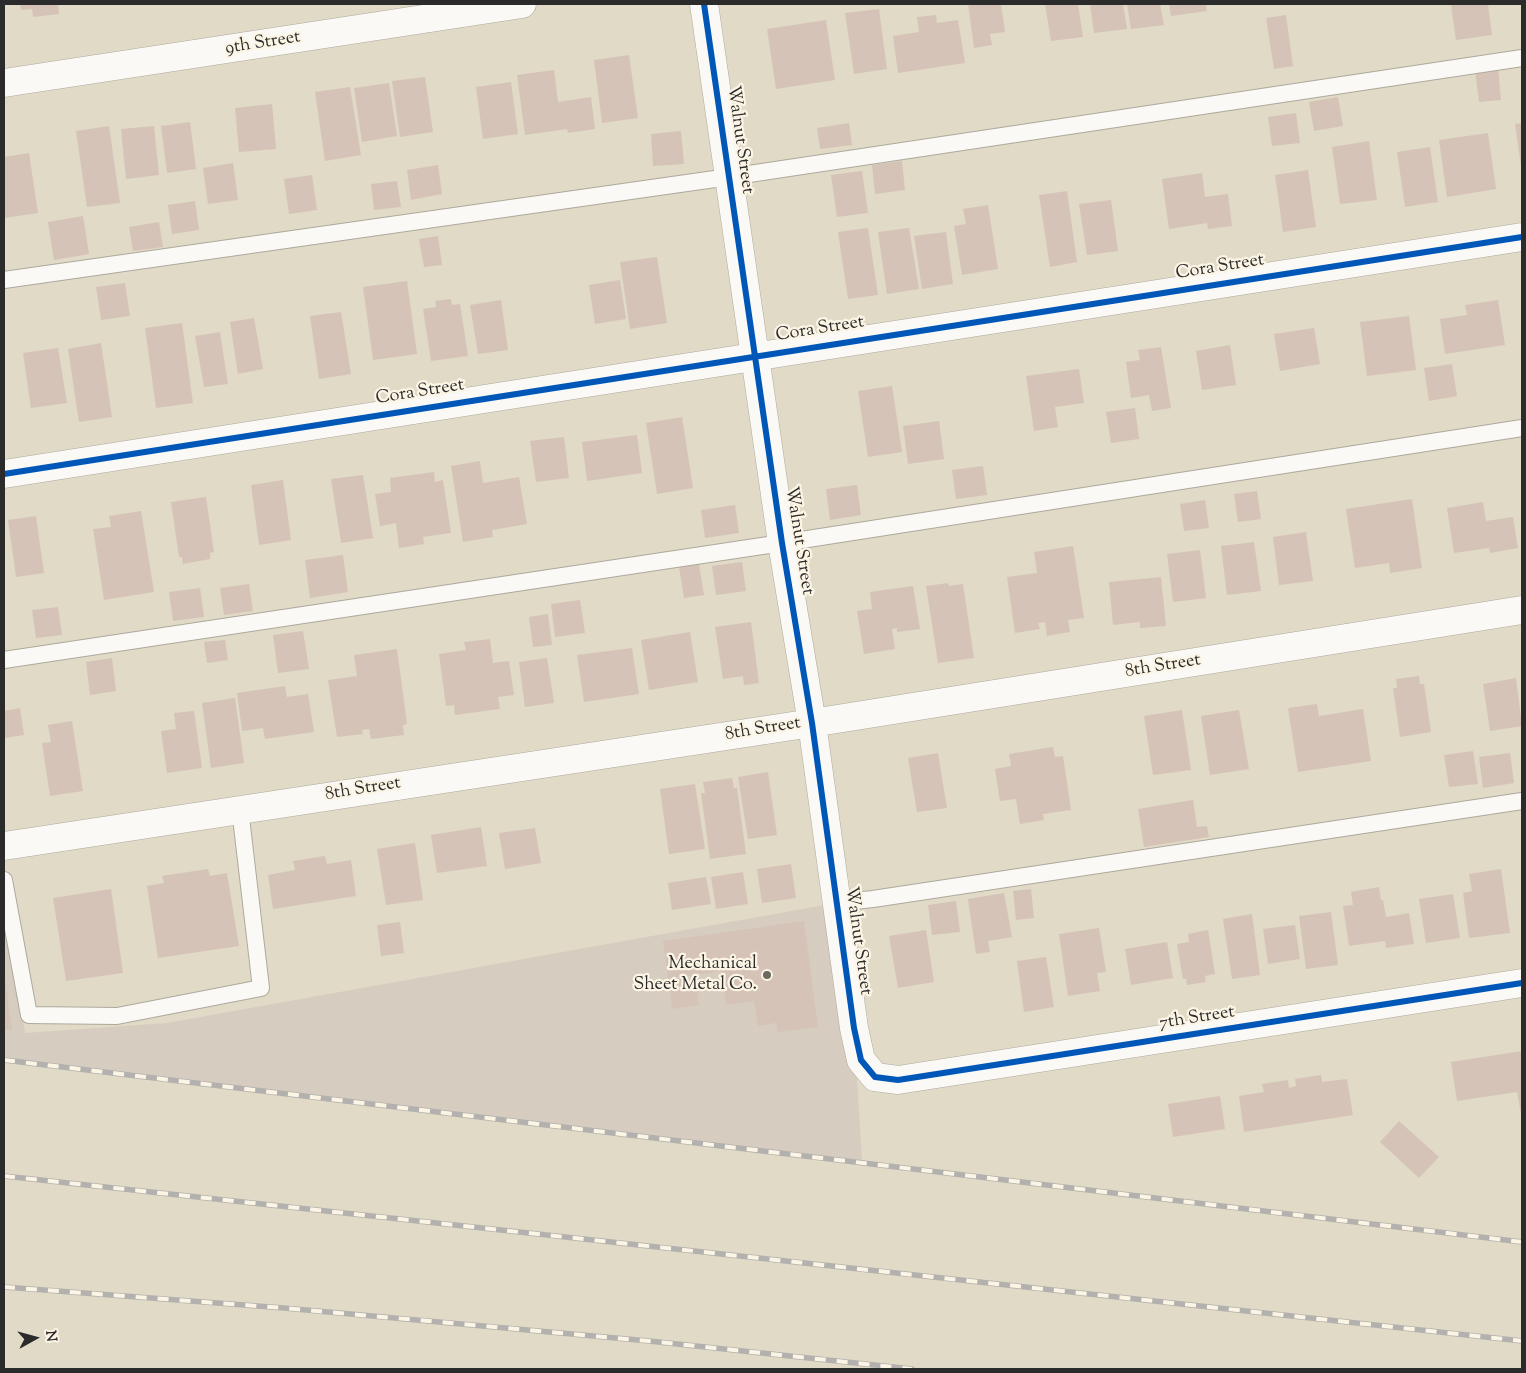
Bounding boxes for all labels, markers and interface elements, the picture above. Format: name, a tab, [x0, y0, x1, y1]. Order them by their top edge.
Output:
street label: 9th Street	[224, 27, 302, 61]
street label: Walnut Street	[721, 84, 757, 196]
street label: Cora Street	[1174, 250, 1266, 286]
street label: Cora Street	[774, 312, 866, 348]
street label: Cora Street	[374, 375, 466, 411]
street label: Walnut Street	[779, 485, 817, 597]
street label: 8th Street	[1124, 650, 1202, 684]
street label: 8th Street	[724, 713, 802, 747]
street label: 8th Street	[324, 773, 402, 807]
street label: Walnut Street	[839, 885, 875, 997]
place label: Mechanical Sheet Metal Co.	[633, 954, 757, 996]
marker: Mechanical Sheet Metal Co.	[761, 969, 773, 981]
street label: 7th Street	[1158, 1002, 1236, 1036]
north arrow	[10, 1313, 60, 1363]
text: N	[39, 1329, 60, 1343]

